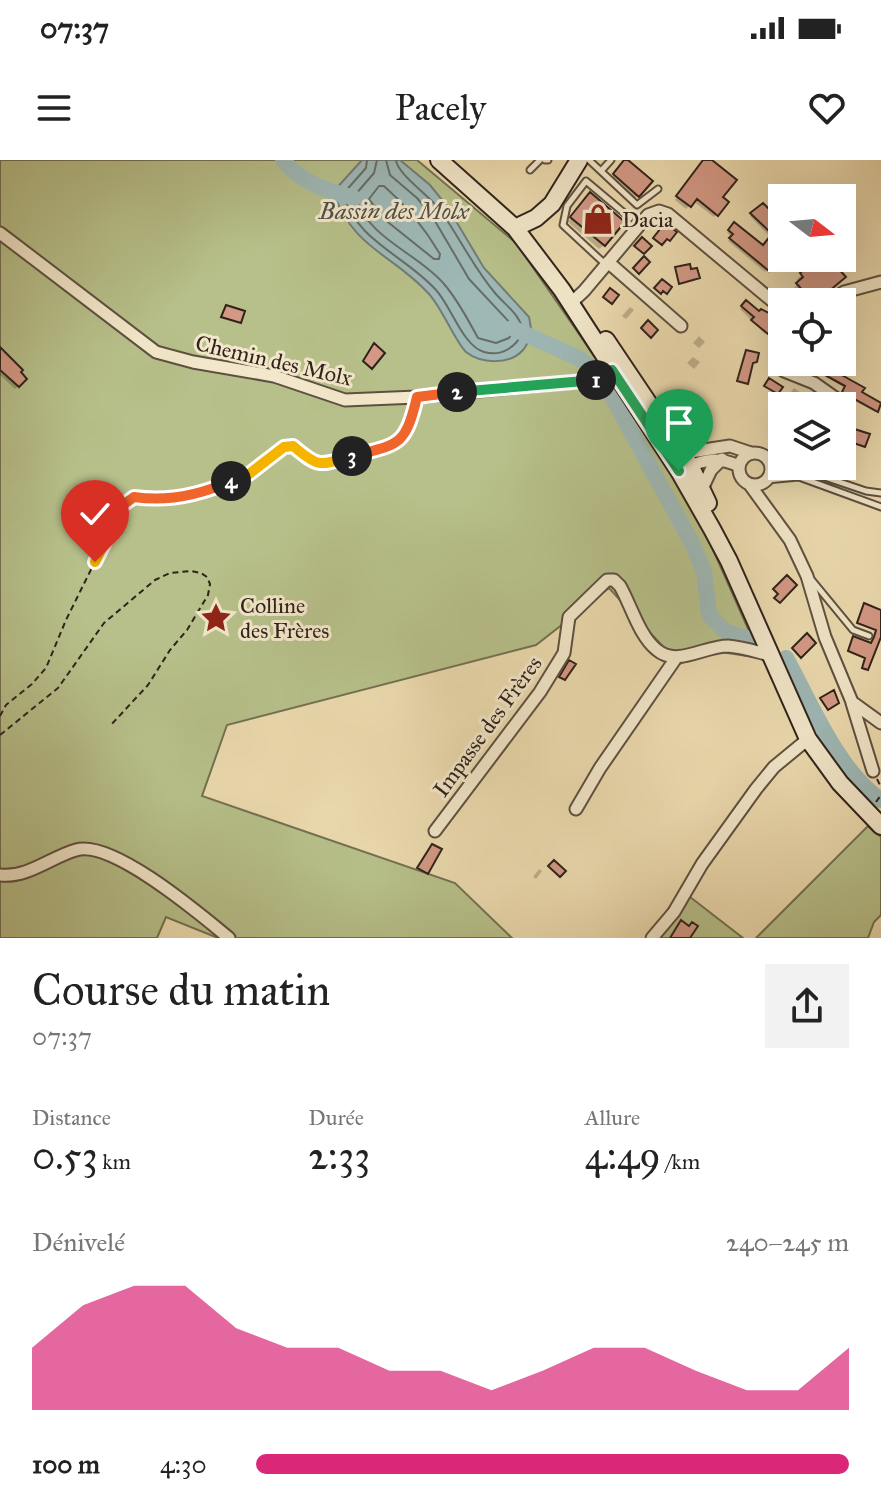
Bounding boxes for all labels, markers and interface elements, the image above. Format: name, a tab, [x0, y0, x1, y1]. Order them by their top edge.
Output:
text: 07:37	[40, 10, 109, 46]
icon: menu	[32, 86, 76, 130]
text: Pacely	[395, 86, 486, 130]
icon: heart	[805, 86, 849, 130]
north arrow	[768, 184, 856, 272]
map controls	[768, 184, 856, 480]
water label: Bassin des Molx	[318, 196, 470, 226]
shop icon: Dacia	[581, 202, 615, 236]
place label: Dacia	[622, 206, 674, 233]
button: locate	[768, 288, 856, 376]
street label: Chemin des Molx	[193, 329, 355, 392]
pin: 1	[576, 360, 616, 400]
text: 1	[592, 366, 600, 393]
pin: 2	[437, 372, 477, 412]
text: 2	[452, 378, 462, 405]
pin	[645, 389, 713, 471]
button: layers	[768, 392, 856, 480]
icon: arrive	[657, 401, 701, 445]
pin: 3	[332, 436, 372, 476]
text: 3	[348, 442, 356, 469]
pin: 4	[211, 461, 251, 501]
text: 4	[225, 467, 237, 494]
pin	[61, 480, 129, 562]
icon: check	[73, 492, 117, 536]
place label: Colline des Frères	[240, 592, 329, 644]
place icon: Colline des Frères	[199, 601, 233, 635]
street label: Impasse des Frères	[427, 651, 548, 802]
text: Course du matin	[32, 963, 330, 1017]
button: share	[765, 964, 849, 1048]
text: 07:37	[32, 1020, 92, 1052]
text: Distance	[32, 1104, 111, 1131]
text: Durée	[308, 1104, 364, 1131]
text: Allure	[585, 1104, 640, 1131]
text: 0.53	[32, 1131, 98, 1180]
text: 2:33	[308, 1131, 370, 1180]
text: 4:49	[585, 1131, 661, 1180]
text: km	[98, 1148, 131, 1175]
text: /km	[661, 1148, 700, 1175]
text: Dénivelé	[32, 1226, 125, 1258]
text: 240–245 m	[726, 1226, 849, 1258]
text: 100 m	[32, 1448, 100, 1480]
text: 4:30	[160, 1448, 207, 1480]

